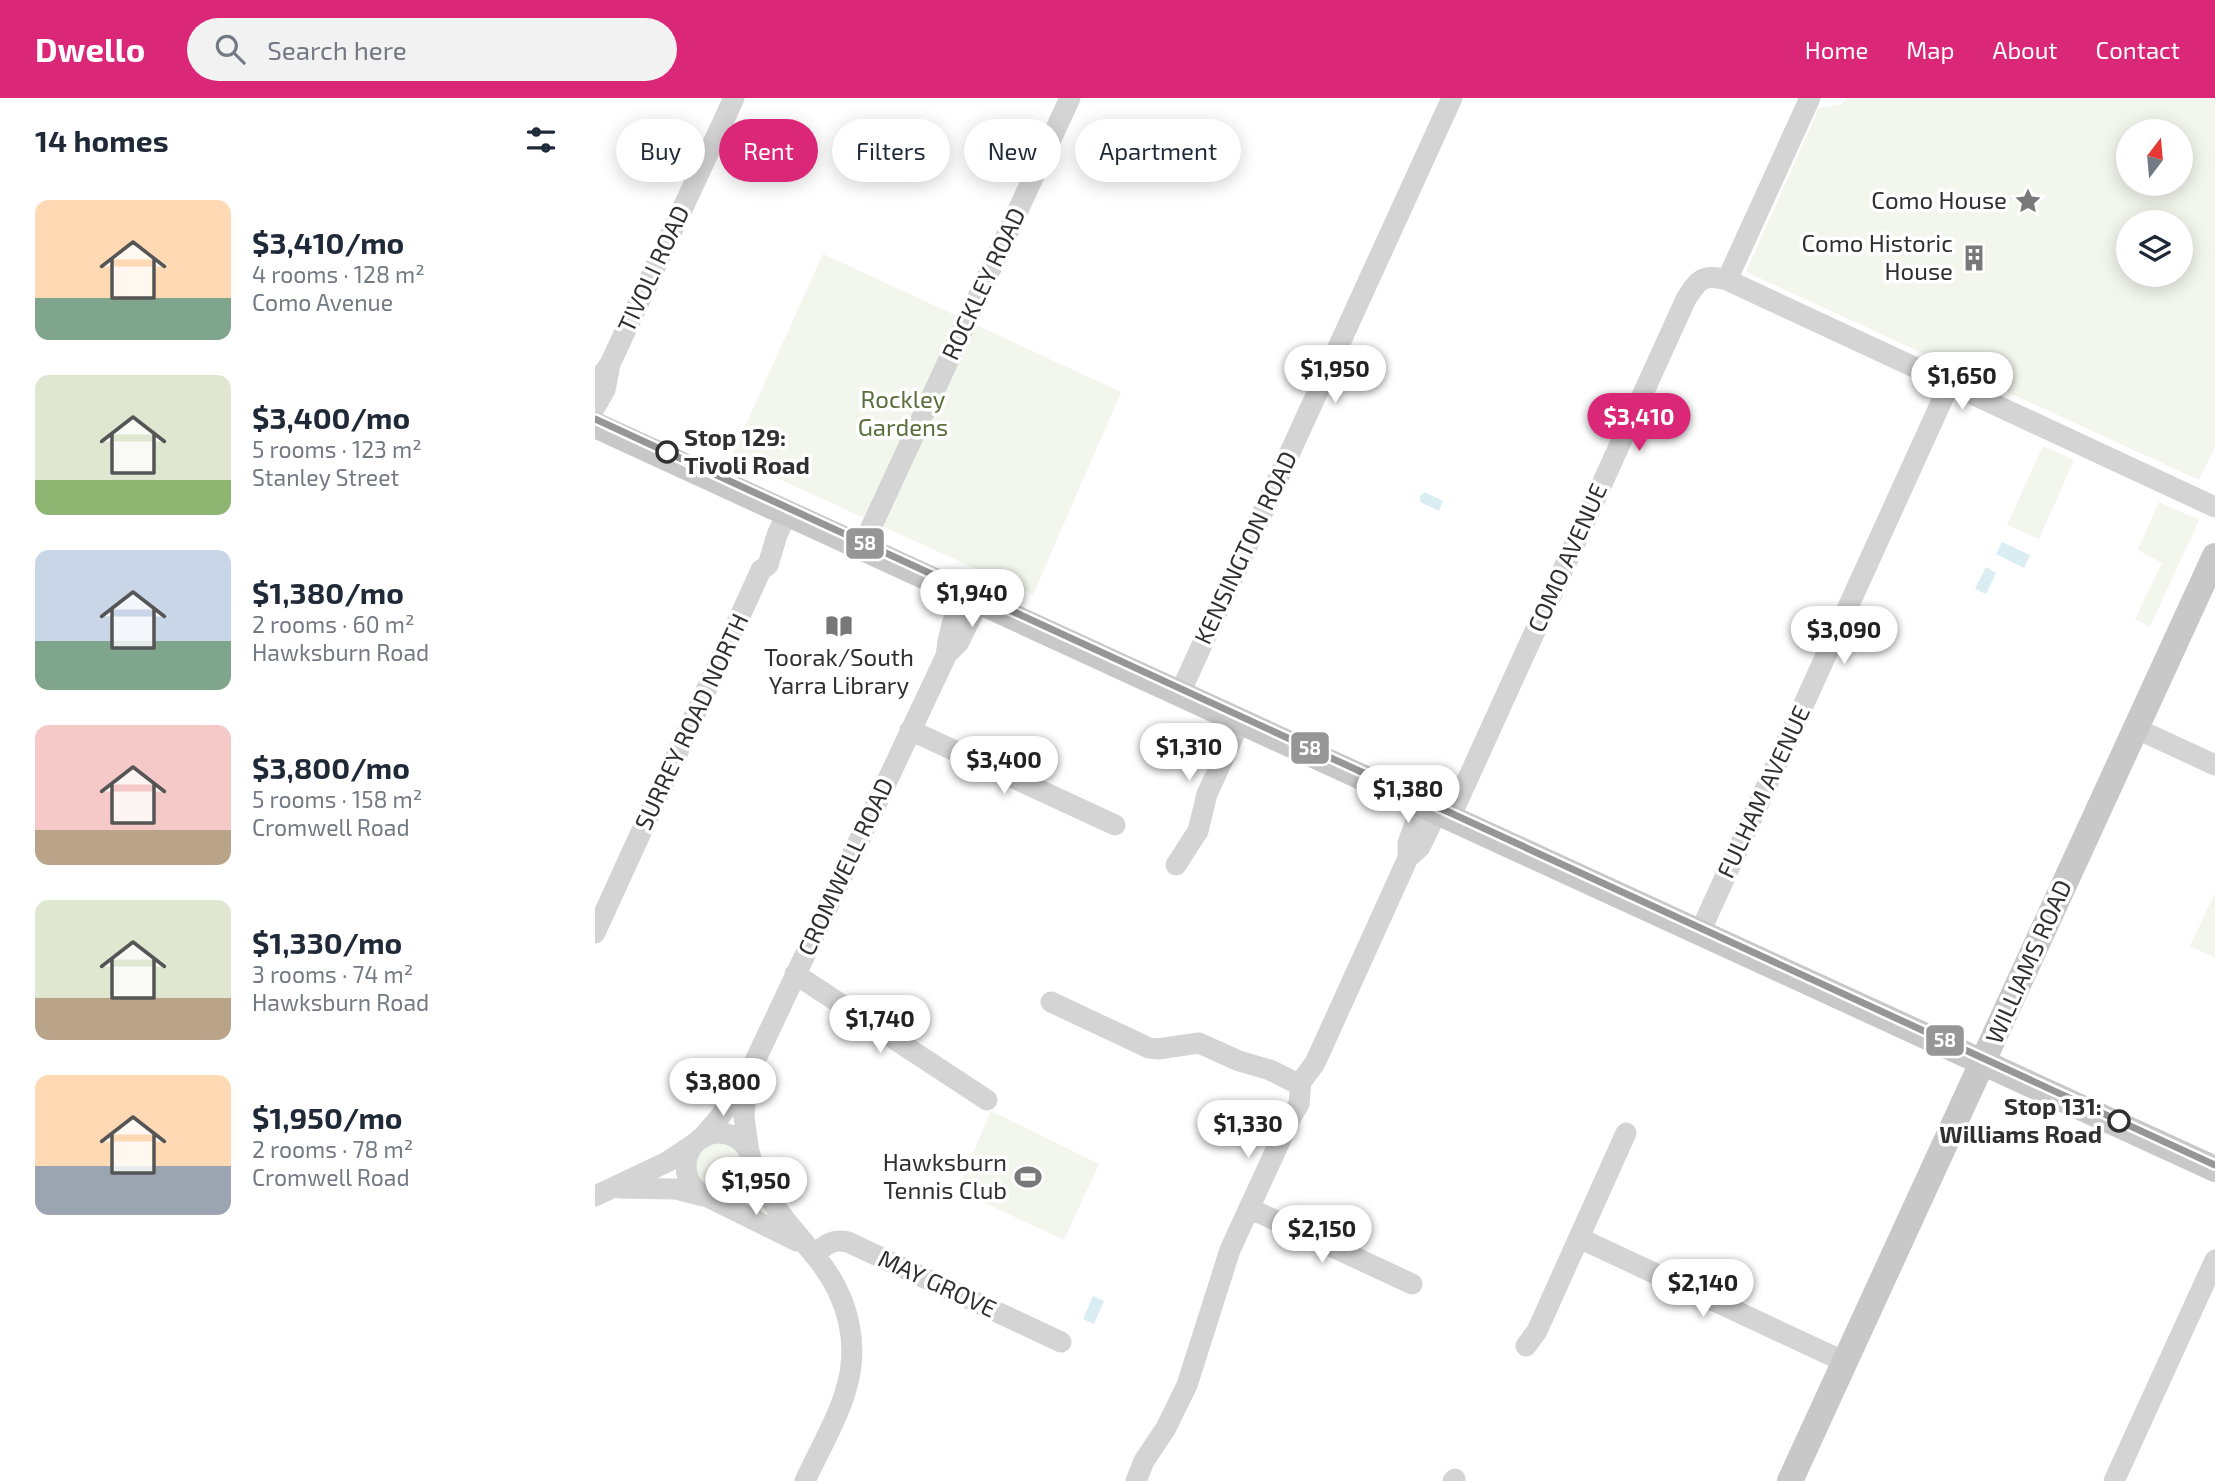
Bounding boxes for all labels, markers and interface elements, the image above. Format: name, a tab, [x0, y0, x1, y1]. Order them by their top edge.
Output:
search box	[187, 18, 677, 81]
text: Dwello	[35, 29, 145, 69]
icon: search	[211, 30, 249, 68]
text: Search here	[267, 34, 407, 65]
text: Home	[1805, 35, 1868, 64]
text: Map	[1906, 35, 1954, 64]
text: About	[1992, 35, 2058, 64]
text: Contact	[2096, 35, 2180, 64]
chip: Buy	[616, 119, 705, 182]
chip: Rent	[719, 119, 818, 182]
chip: Filters	[832, 119, 950, 182]
chip: New	[964, 119, 1061, 182]
chip: Apartment	[1075, 119, 1241, 182]
north arrow	[2116, 119, 2193, 196]
map controls	[2116, 119, 2193, 287]
icon: filters	[522, 121, 560, 159]
text: 14 homes	[35, 122, 169, 158]
place label: Como House	[1871, 185, 2007, 214]
place icon: Como House	[2013, 186, 2043, 216]
street label: TIVOLI ROAD	[611, 200, 695, 336]
street label: ROCKLEY ROAD	[935, 203, 1031, 364]
button: layers	[2116, 210, 2193, 287]
text: $3,410/mo	[252, 224, 404, 260]
icon: home	[91, 228, 175, 312]
place label: Como Historic House	[1801, 228, 1953, 285]
building icon: Como Historic House	[1959, 243, 1989, 273]
text: 4 rooms · 128 m²	[252, 260, 425, 288]
text: Como Avenue	[252, 288, 393, 316]
pin: $1,950	[1278, 345, 1392, 405]
pin: $1,650	[1905, 352, 2019, 412]
text: $1,950	[1300, 354, 1370, 382]
text: $1,650	[1927, 361, 1997, 389]
park label: Rockley Gardens	[858, 384, 948, 441]
pin: $3,410	[1582, 394, 1696, 453]
text: $3,400/mo	[252, 399, 410, 435]
text: $3,410	[1604, 402, 1674, 430]
icon: home	[91, 403, 175, 487]
place label: Stop 129: Tivoli Road	[684, 422, 810, 479]
text: 5 rooms · 123 m²	[252, 435, 422, 463]
marker: Stop 129: Tivoli Road	[656, 441, 678, 463]
street label: KENSINGTON ROAD	[1187, 446, 1302, 648]
text: Stanley Street	[252, 463, 399, 491]
street label: COMO AVENUE	[1521, 478, 1612, 636]
line badge: 58	[845, 527, 885, 560]
text: 58	[854, 531, 876, 554]
pin: $1,940	[915, 570, 1029, 629]
text: $1,380/mo	[252, 574, 404, 610]
icon: home	[91, 578, 175, 662]
text: $1,940	[936, 578, 1008, 606]
pin: $3,090	[1787, 606, 1901, 666]
street label: SURREY ROAD NORTH	[628, 609, 754, 834]
text: 2 rooms · 60 m²	[252, 610, 414, 638]
library icon: Toorak/South Yarra Library	[824, 611, 854, 641]
text: $3,090	[1807, 615, 1881, 643]
text: Hawksburn Road	[252, 638, 429, 666]
place label: Toorak/South Yarra Library	[764, 642, 914, 699]
street label: FULHAM AVENUE	[1710, 701, 1815, 882]
pin: $1,310	[1132, 724, 1246, 783]
line badge: 58	[1290, 731, 1330, 765]
text: $1,310	[1156, 732, 1222, 760]
pin: $3,400	[947, 736, 1061, 796]
text: 58	[1299, 736, 1321, 759]
text: $3,400	[966, 745, 1042, 773]
text: $3,800/mo	[252, 749, 410, 785]
icon: home	[91, 753, 175, 837]
pin: $1,380	[1351, 766, 1465, 825]
street label: CROMWELL ROAD	[791, 773, 899, 960]
text: $1,380	[1373, 774, 1443, 802]
text: 5 rooms · 158 m²	[252, 785, 422, 813]
text: Cromwell Road	[252, 813, 410, 841]
street label: WILLIAMS ROAD	[1979, 875, 2077, 1048]
text: $1,330/mo	[252, 924, 402, 960]
icon: home	[91, 928, 175, 1012]
text: 3 rooms · 74 m²	[252, 960, 413, 988]
text: Hawksburn Road	[252, 988, 429, 1016]
pin: $1,740	[823, 996, 937, 1055]
text: $1,740	[845, 1004, 915, 1032]
line badge: 58	[1925, 1024, 1965, 1057]
text: 58	[1934, 1028, 1956, 1051]
pin: $3,800	[666, 1058, 780, 1118]
text: $3,800	[685, 1067, 761, 1095]
place label: Stop 131: Williams Road	[1939, 1091, 2102, 1148]
text: $1,950/mo	[252, 1099, 403, 1135]
pin: $1,330	[1191, 1100, 1305, 1160]
icon: home	[91, 1103, 175, 1187]
text: $1,330	[1213, 1109, 1283, 1137]
marker: Stop 131: Williams Road	[2108, 1110, 2130, 1132]
text: 2 rooms · 78 m²	[252, 1135, 413, 1163]
place label: Hawksburn Tennis Club	[883, 1147, 1007, 1204]
pin: $1,950	[699, 1158, 813, 1217]
sports icon: Hawksburn Tennis Club	[1013, 1162, 1043, 1192]
text: Cromwell Road	[252, 1163, 410, 1191]
text: $1,950	[721, 1166, 791, 1194]
pin: $2,150	[1265, 1206, 1379, 1265]
text: $2,150	[1288, 1214, 1356, 1242]
street label: MAY GROVE	[874, 1243, 1001, 1323]
pin: $2,140	[1646, 1260, 1760, 1319]
text: $2,140	[1668, 1268, 1738, 1296]

